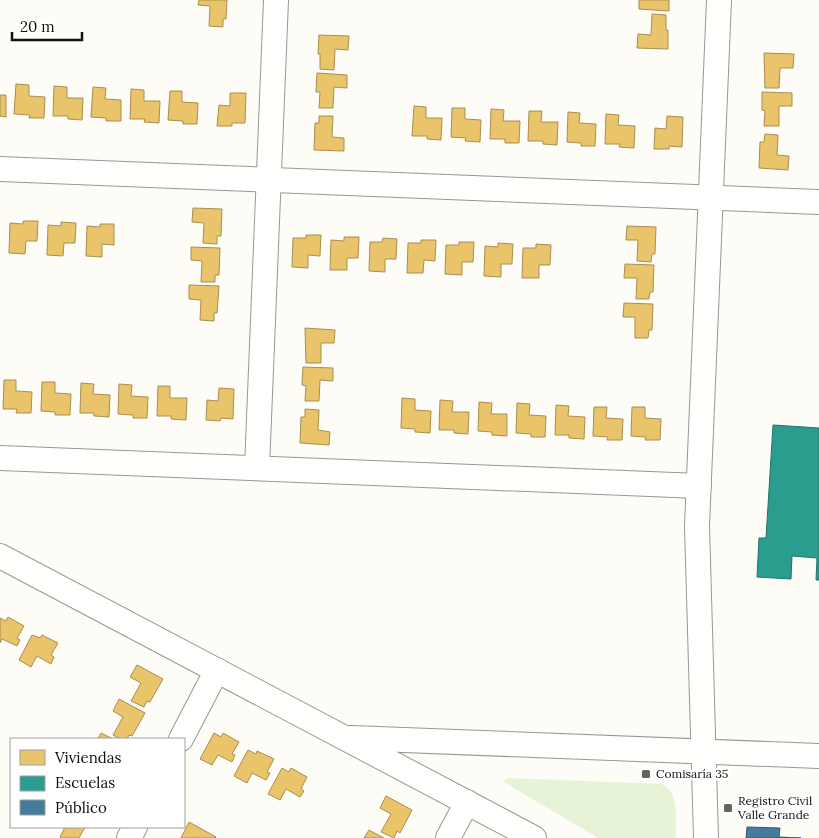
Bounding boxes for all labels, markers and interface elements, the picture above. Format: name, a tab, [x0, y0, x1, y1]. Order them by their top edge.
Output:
scale bar	[12, 10, 82, 42]
text: 20 m	[20, 17, 55, 36]
legend	[10, 738, 185, 828]
text: Viviendas	[54, 748, 122, 767]
place label: Comisaría 35	[656, 766, 728, 781]
marker: Comisaría 35	[640, 768, 652, 780]
text: Escuelas	[55, 773, 115, 792]
place label: Registro Civil Valle Grande	[737, 793, 812, 822]
text: Público	[55, 798, 107, 817]
marker: Registro Civil Valle Grande	[722, 802, 734, 814]

